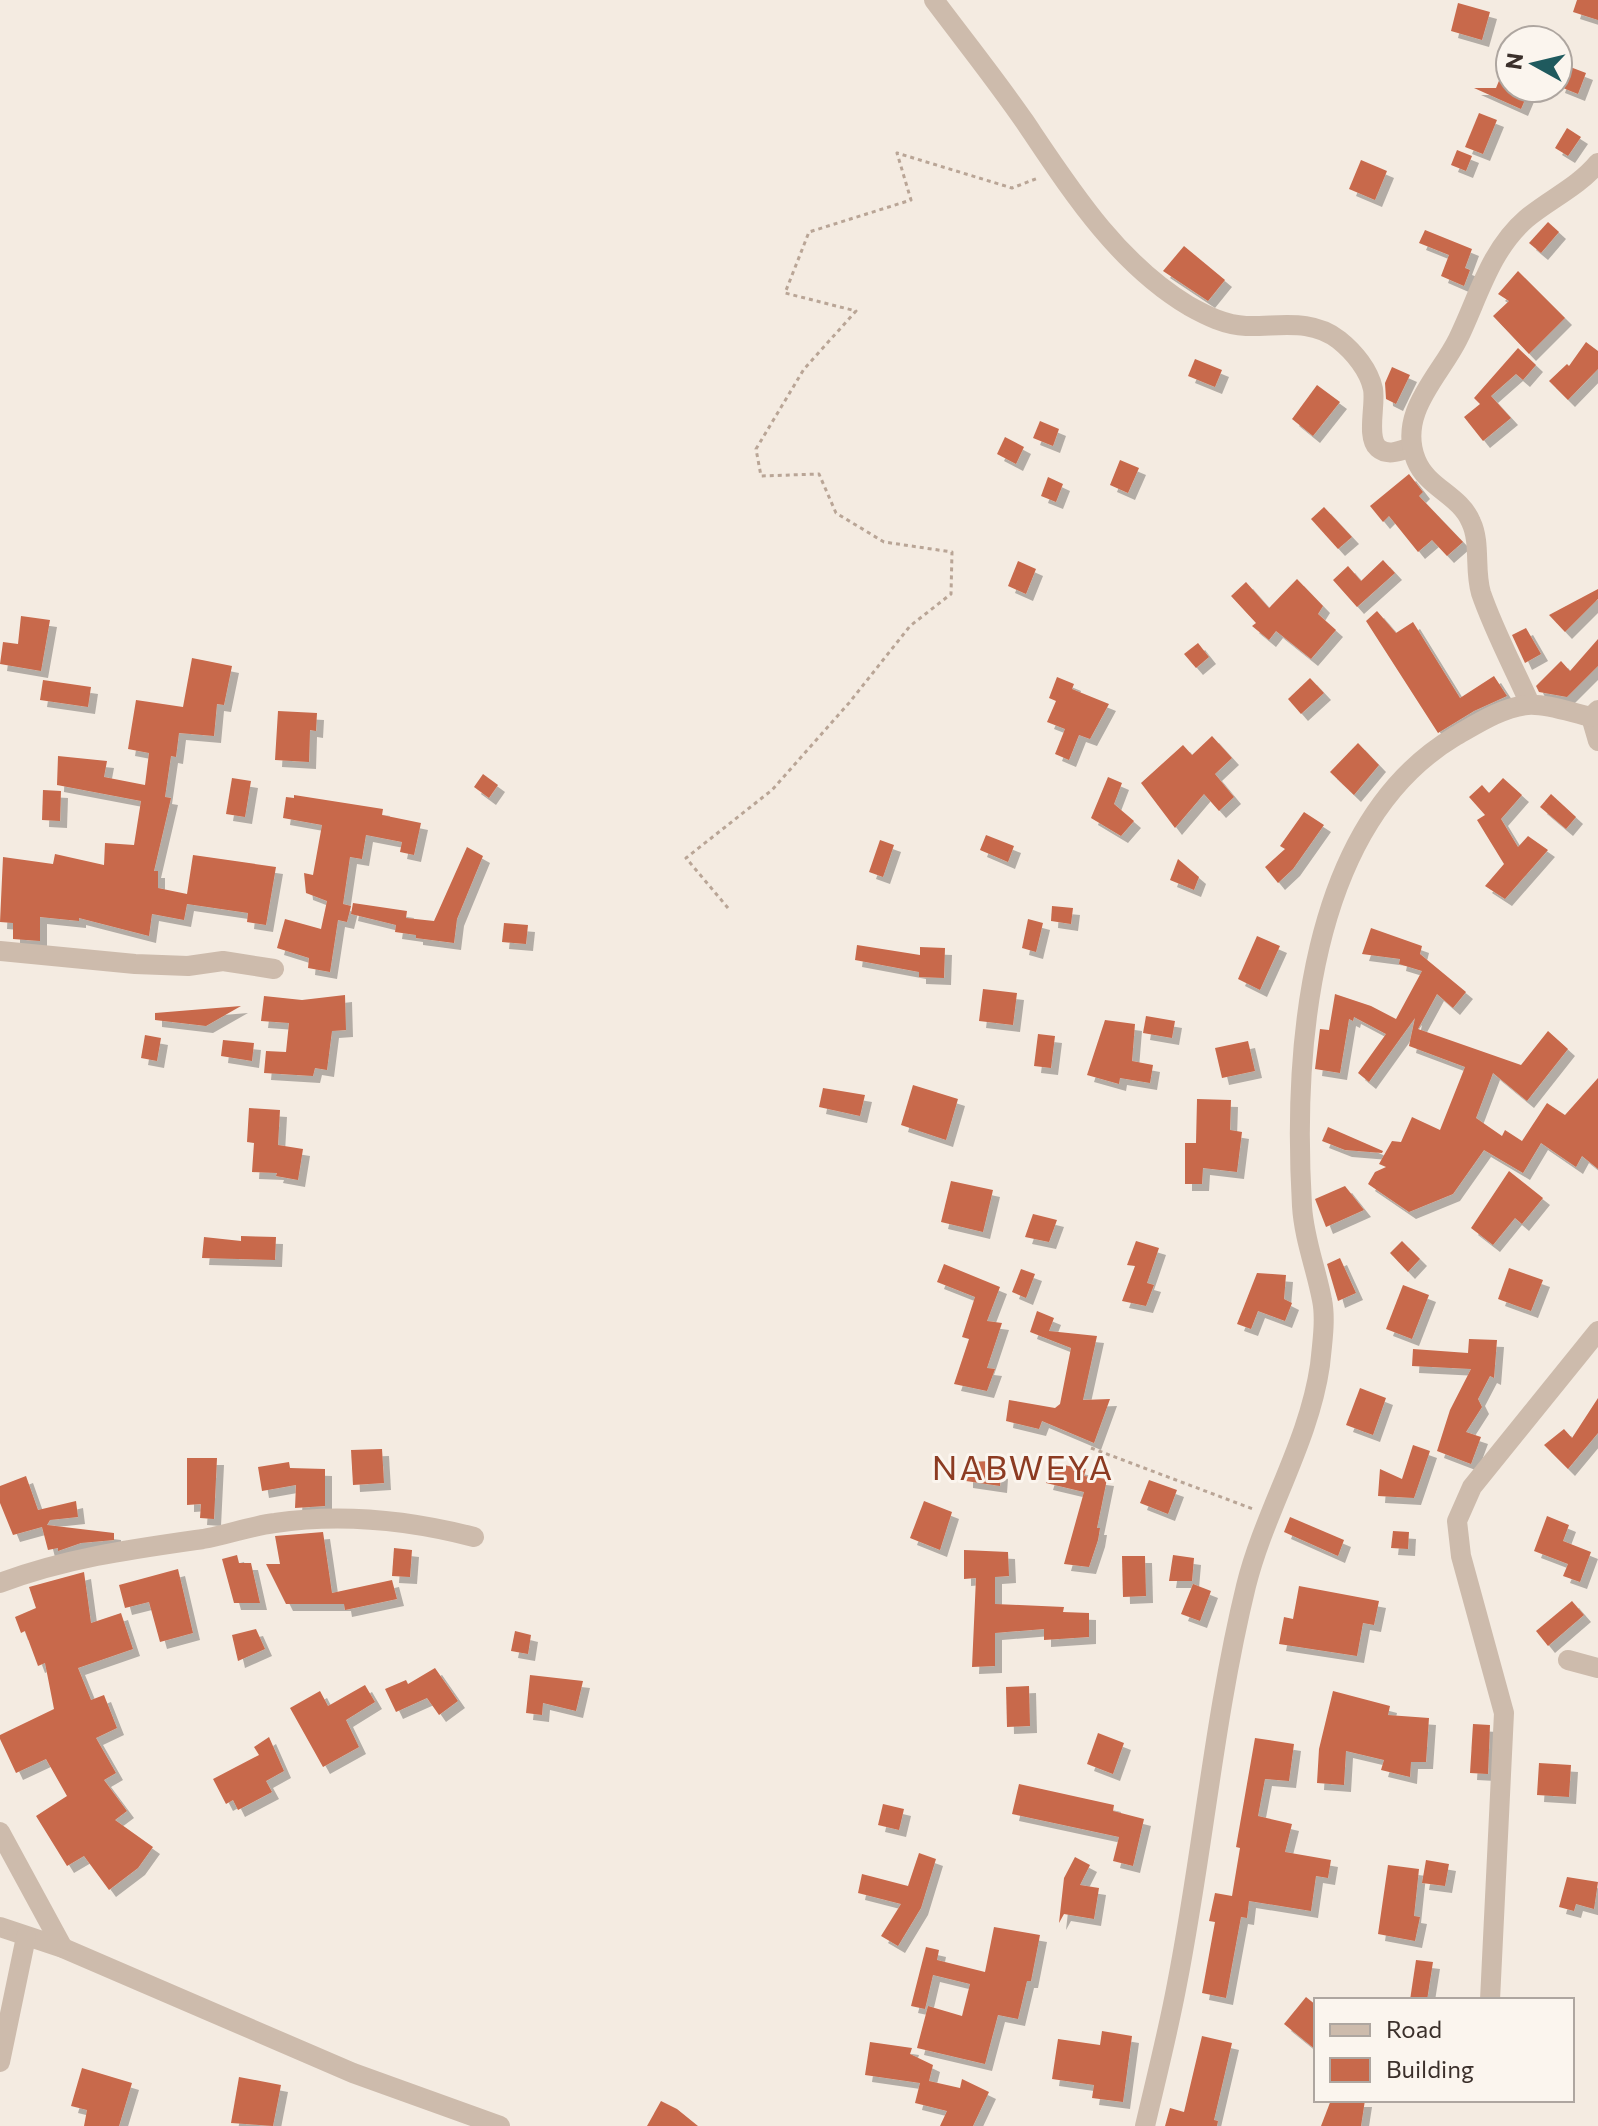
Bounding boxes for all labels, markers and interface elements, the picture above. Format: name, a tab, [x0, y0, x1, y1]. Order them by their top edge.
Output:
north arrow	[1494, 24, 1574, 104]
text: N	[1499, 51, 1528, 71]
district label: NABWEYA	[932, 1445, 1114, 1487]
legend	[1314, 1998, 1574, 2102]
text: Road	[1386, 2014, 1442, 2043]
text: Building	[1386, 2054, 1474, 2083]

